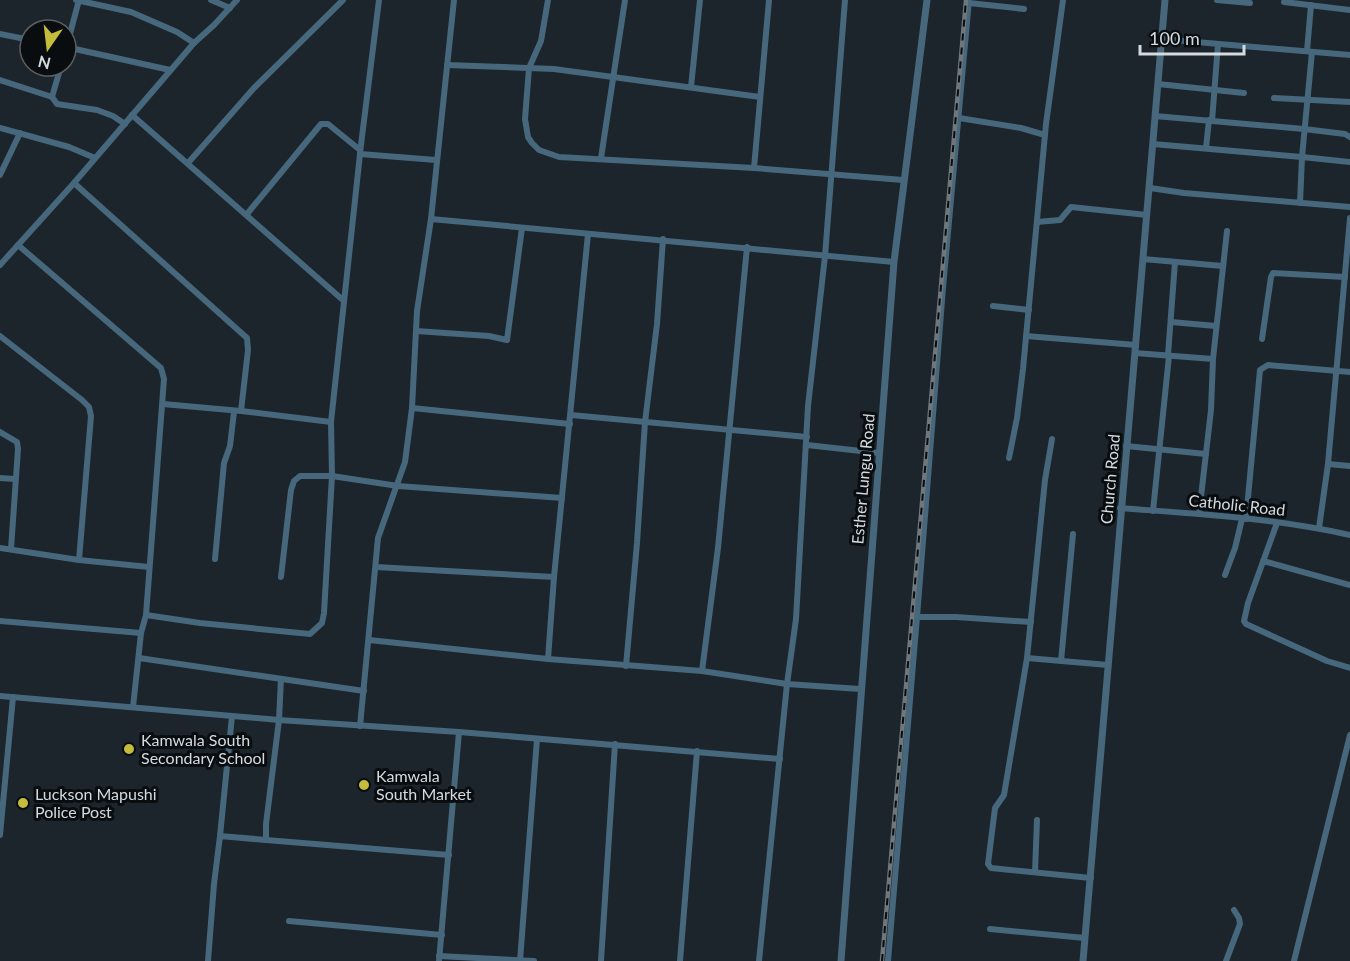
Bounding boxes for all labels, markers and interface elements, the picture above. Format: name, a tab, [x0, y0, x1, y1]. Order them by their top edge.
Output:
north arrow	[18, 18, 78, 78]
scale bar	[1140, 18, 1244, 56]
text: 100 m	[1149, 27, 1200, 49]
text: N	[36, 52, 53, 74]
street label: Esther Lungu Road	[847, 413, 878, 545]
street label: Church Road	[1096, 433, 1123, 525]
street label: Catholic Road	[1188, 490, 1286, 519]
place label: Kamwala South Secondary School	[141, 730, 265, 767]
marker: Kamwala South Secondary School	[122, 742, 136, 756]
place label: Kamwala South Market	[376, 766, 472, 803]
marker: Kamwala South Market	[357, 778, 371, 792]
place label: Luckson Mapushi Police Post	[35, 784, 157, 821]
marker: Luckson Mapushi Police Post	[16, 796, 30, 810]

